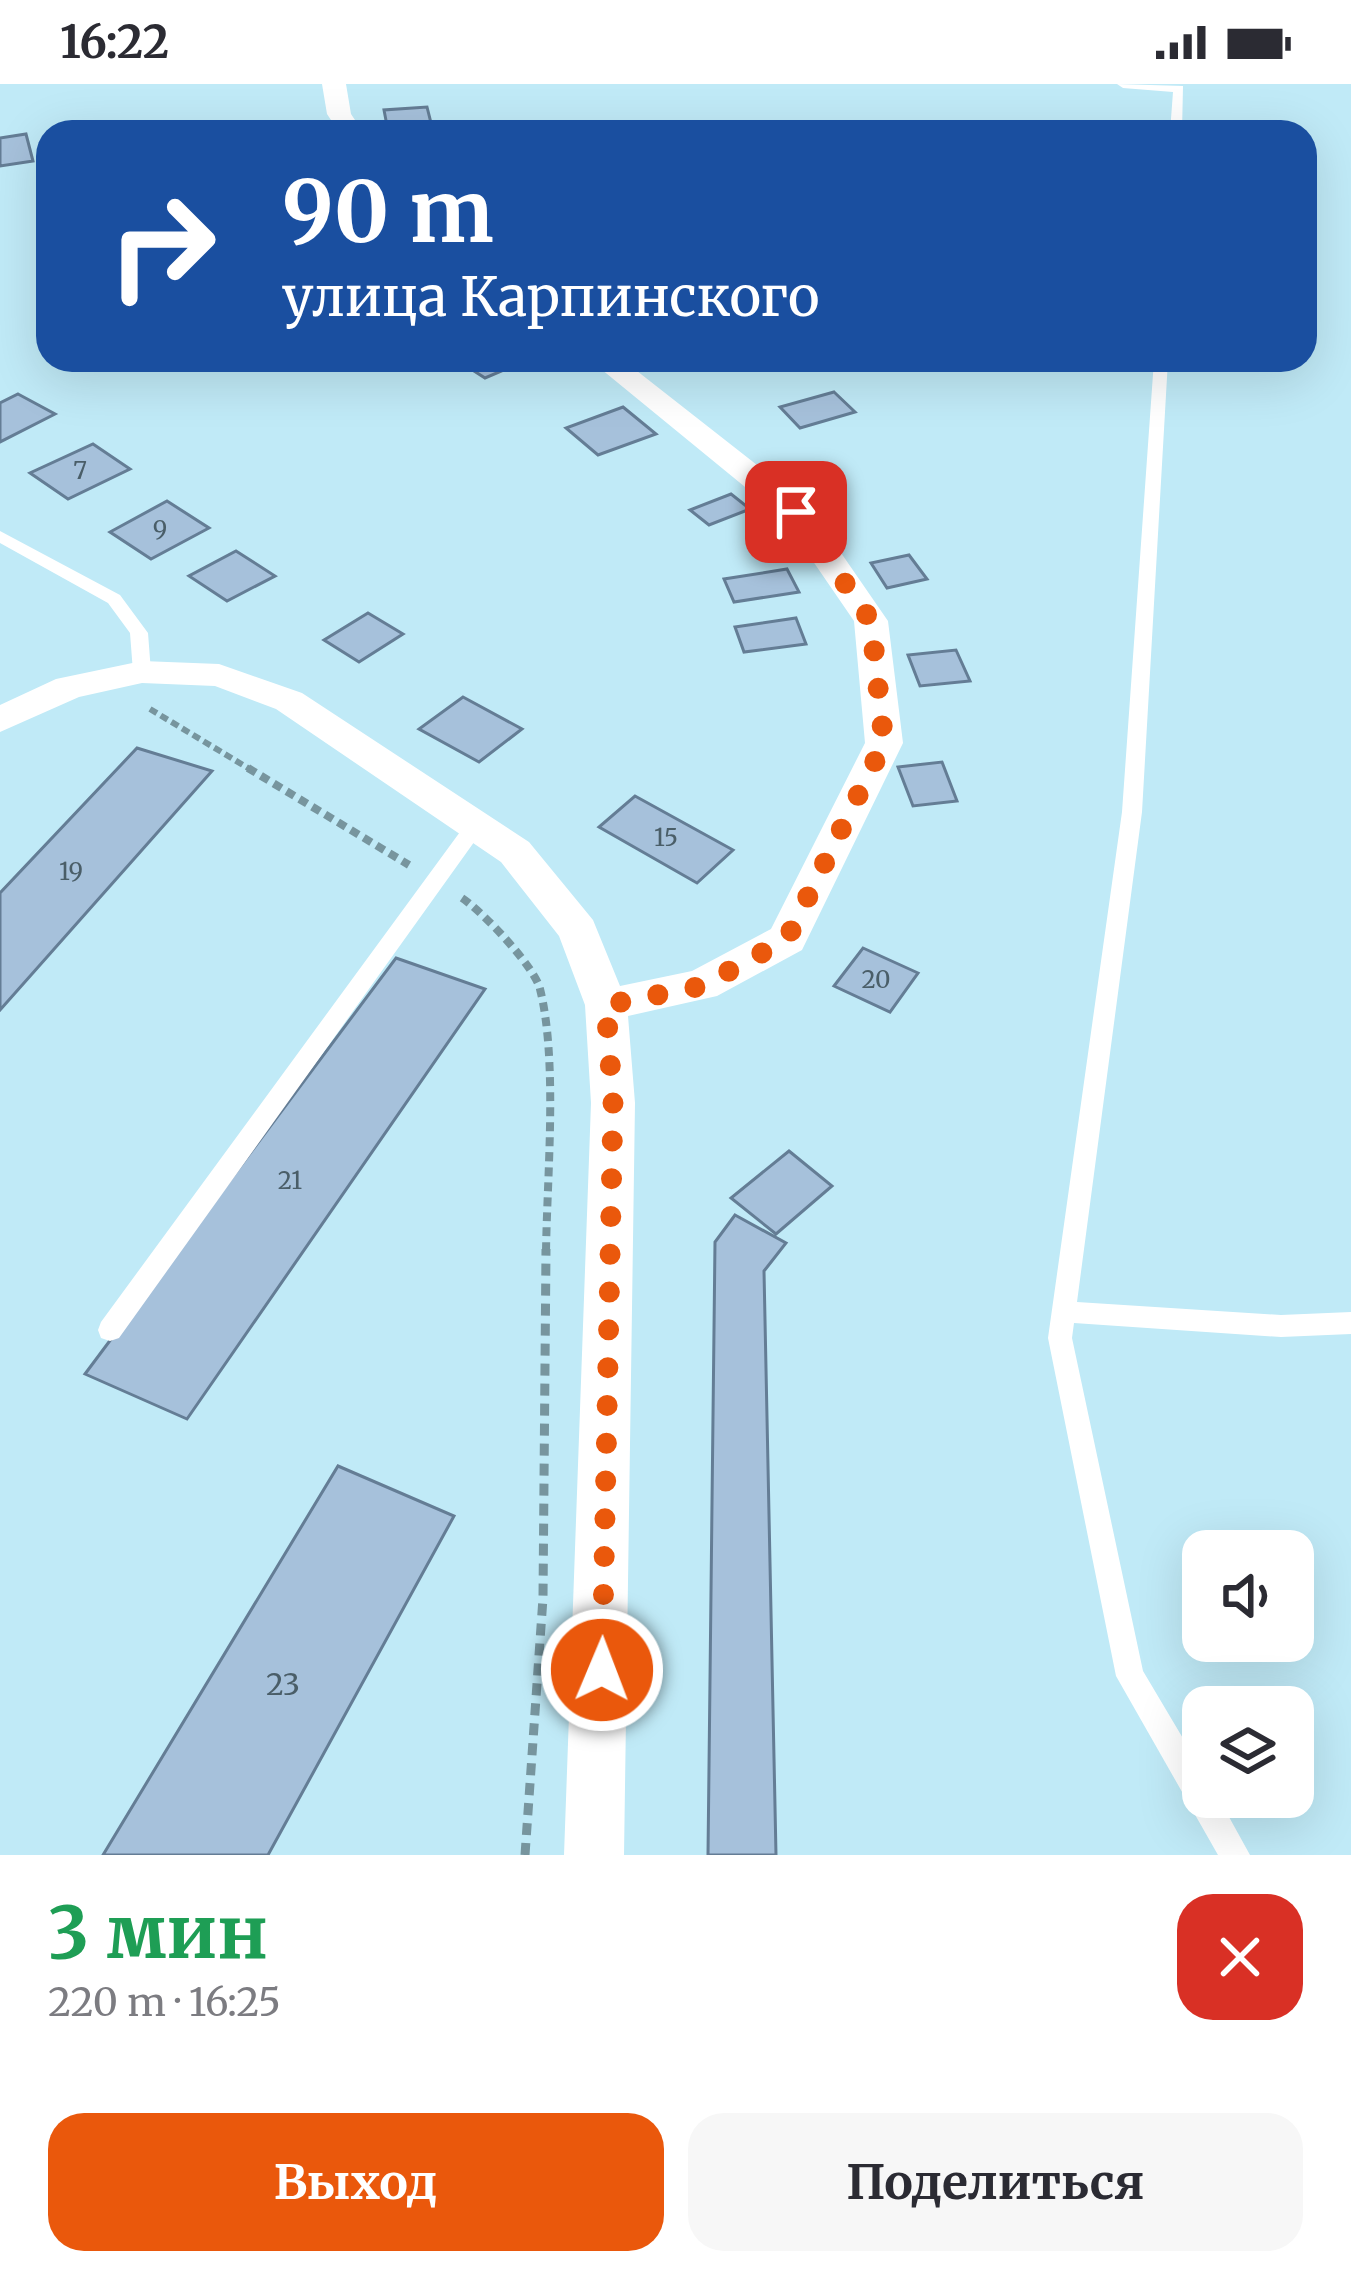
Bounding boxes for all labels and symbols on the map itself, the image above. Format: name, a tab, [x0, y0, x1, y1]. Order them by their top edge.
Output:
house number: 7	[73, 455, 87, 486]
pin	[745, 461, 847, 563]
house number: 9	[153, 514, 167, 545]
house number: 15	[654, 822, 678, 853]
house number: 19	[59, 856, 83, 887]
house number: 20	[861, 964, 891, 995]
house number: 21	[278, 1165, 302, 1196]
position arrow	[539, 1607, 665, 1733]
house number: 23	[266, 1665, 300, 1703]

